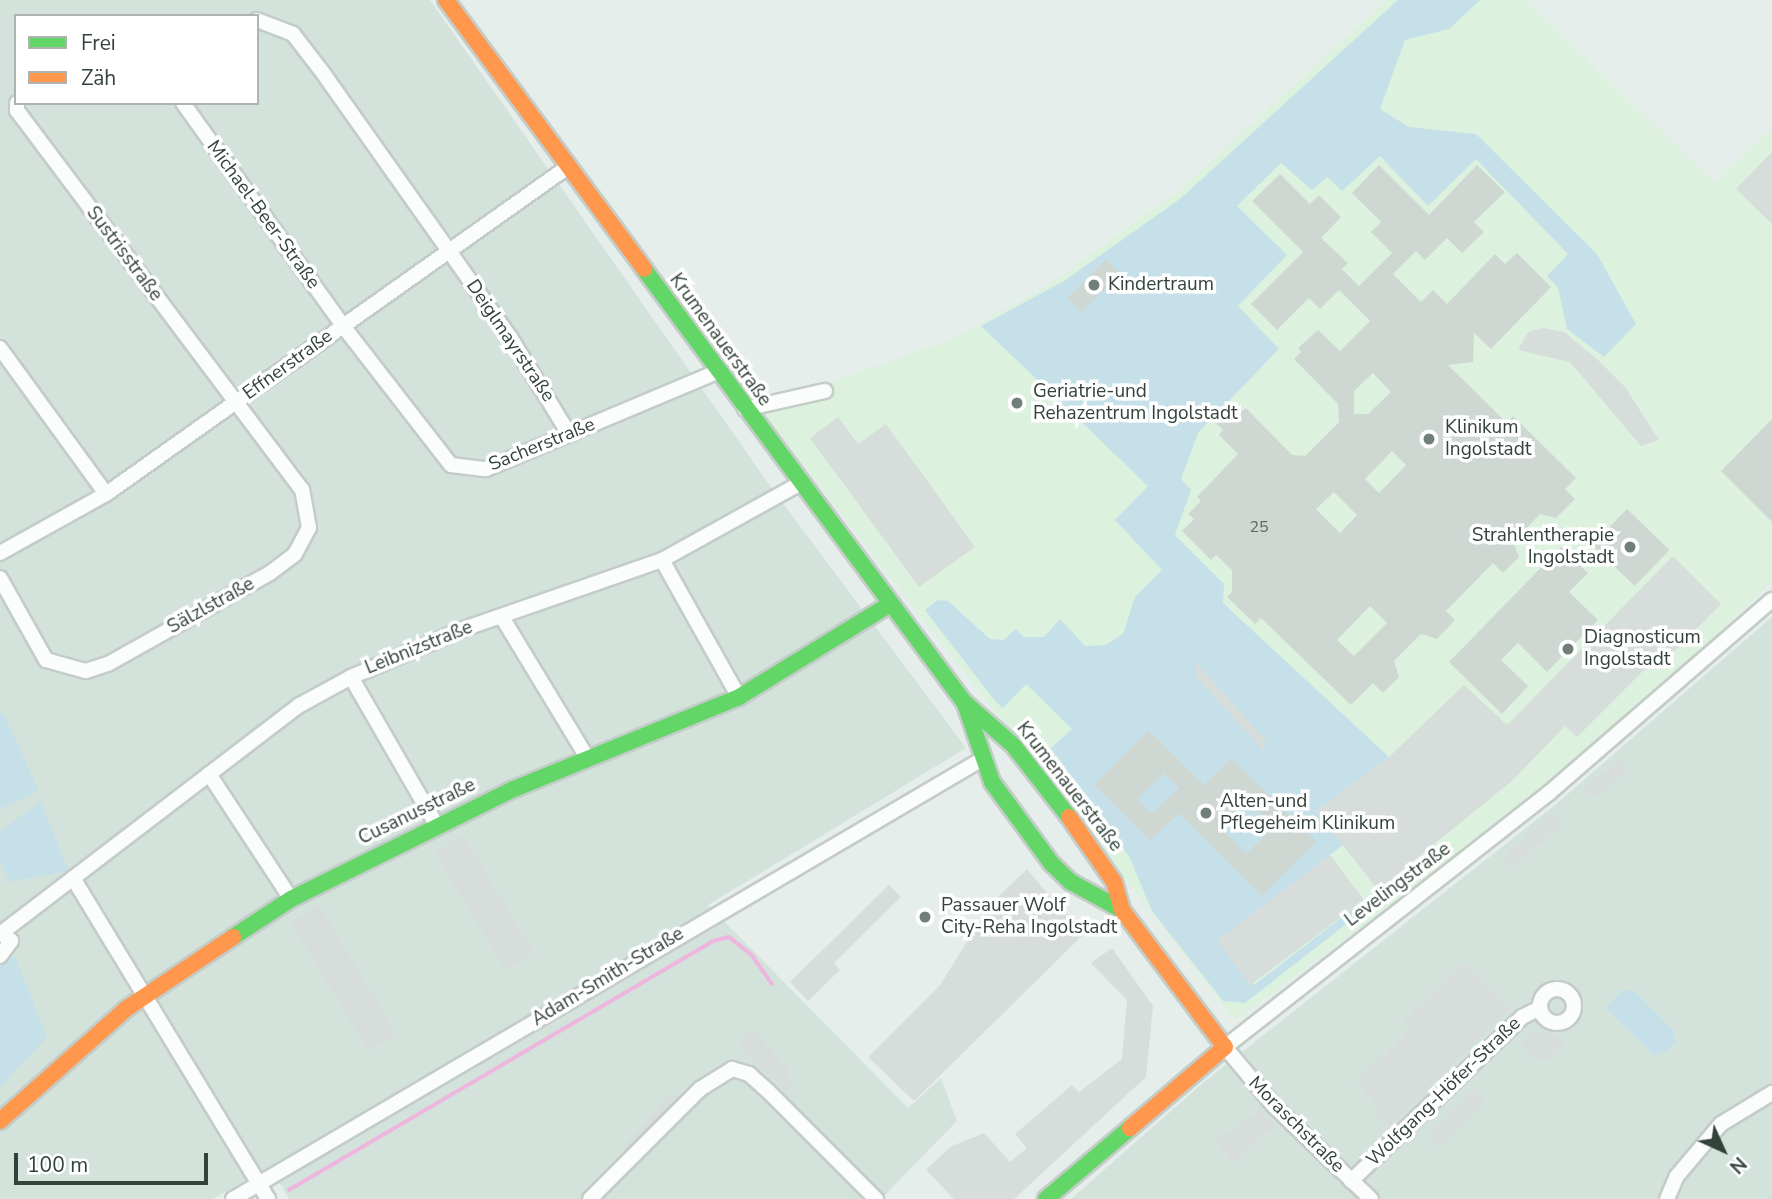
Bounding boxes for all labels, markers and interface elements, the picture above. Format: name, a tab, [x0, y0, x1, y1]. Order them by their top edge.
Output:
legend	[14, 14, 259, 105]
text: Frei	[81, 29, 116, 57]
text: Zäh	[81, 64, 116, 92]
street label: Michael-Beer-Straße	[201, 136, 325, 294]
street label: Sustrisstraße	[81, 202, 167, 306]
street label: Krumenauerstraße	[664, 269, 776, 411]
place label: Kindertraum	[1108, 274, 1214, 296]
street label: Deiglmayrstraße	[461, 276, 559, 406]
marker: Kindertraum	[1086, 277, 1102, 293]
street label: Effnerstraße	[239, 325, 337, 405]
place label: Geriatrie-und Rehazentrum Ingolstadt	[1033, 381, 1238, 425]
marker: Geriatrie-und Rehazentrum Ingolstadt	[1007, 393, 1027, 413]
street label: Sacherstraße	[486, 413, 598, 477]
place label: Klinikum Ingolstadt	[1445, 417, 1531, 461]
marker: Klinikum Ingolstadt	[1419, 429, 1439, 449]
house number: 25	[1249, 517, 1269, 537]
place label: Strahlentherapie Ingolstadt	[1472, 525, 1614, 569]
marker: Strahlentherapie Ingolstadt	[1620, 537, 1640, 557]
street label: Sälzlstraße	[164, 573, 258, 639]
street label: Leibnizstraße	[362, 616, 476, 680]
place label: Diagnosticum Ingolstadt	[1584, 627, 1701, 671]
marker: Diagnosticum Ingolstadt	[1558, 639, 1578, 659]
street label: Krumenauerstraße	[1011, 718, 1127, 856]
street label: Cusanusstraße	[355, 774, 479, 850]
place label: Alten-und Pflegeheim Klinikum	[1220, 791, 1395, 835]
marker: Alten-und Pflegeheim Klinikum	[1198, 805, 1214, 821]
street label: Levelingstraße	[1341, 838, 1455, 932]
place label: Passauer Wolf City-Reha Ingolstadt	[941, 895, 1117, 939]
marker: Passauer Wolf City-Reha Ingolstadt	[915, 907, 935, 927]
street label: Adam-Smith-Straße	[528, 923, 688, 1031]
street label: Wolfgang-Höfer-Straße	[1362, 1013, 1526, 1171]
street label: Moraschstraße	[1243, 1072, 1349, 1178]
north arrow	[1688, 1115, 1758, 1185]
scale bar	[18, 1140, 212, 1184]
text: 100 m	[27, 1151, 88, 1179]
text: N	[1724, 1151, 1752, 1179]

